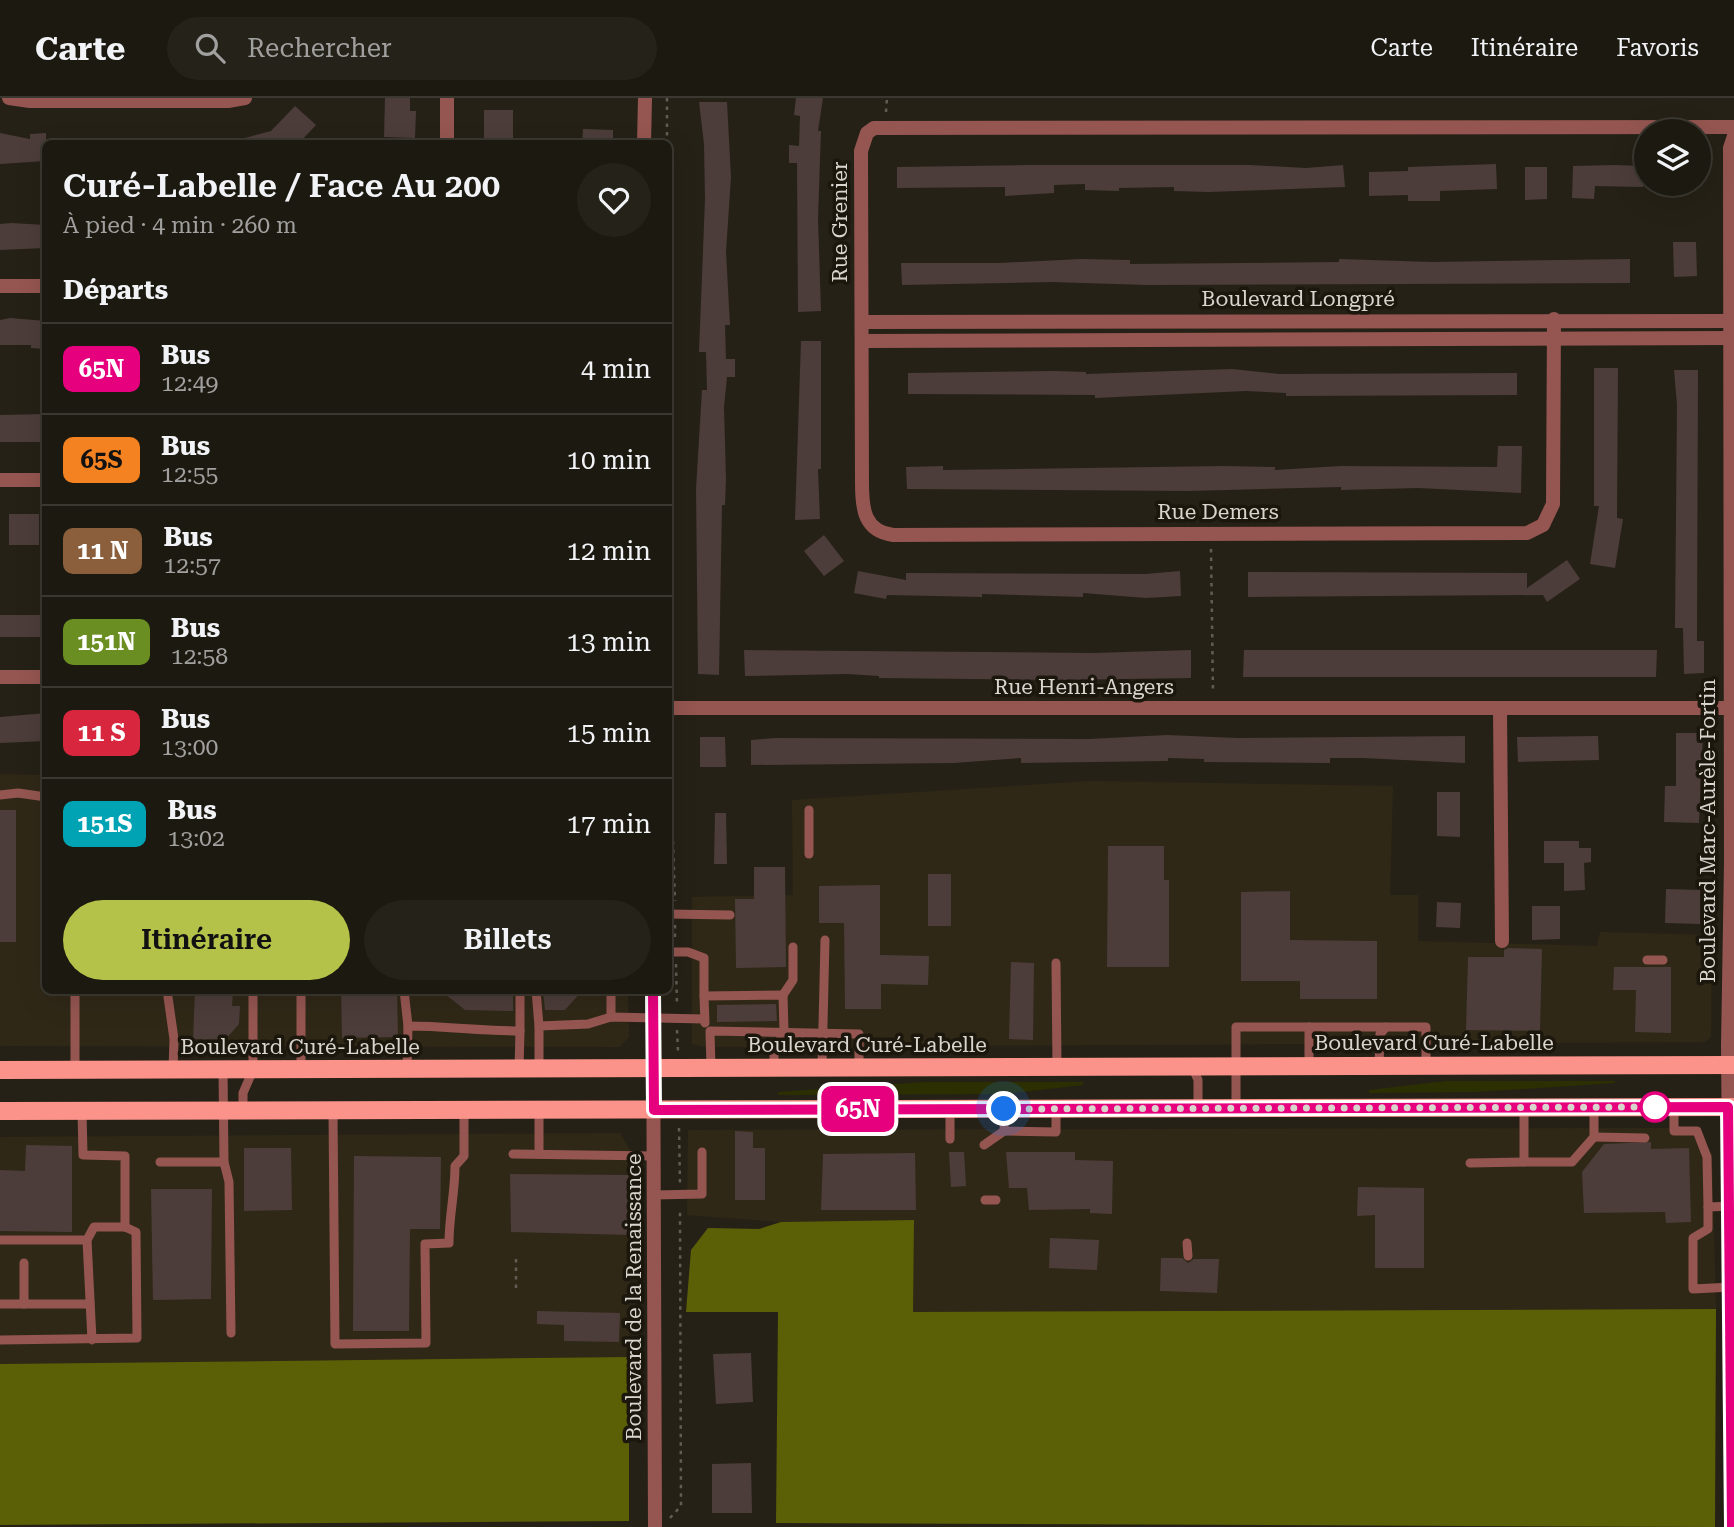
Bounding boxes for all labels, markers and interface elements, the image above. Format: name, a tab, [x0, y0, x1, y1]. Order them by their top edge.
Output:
search box	[167, 17, 657, 80]
text: Carte	[35, 29, 125, 68]
icon: search	[191, 29, 229, 67]
text: Rechercher	[247, 33, 392, 63]
text: Carte	[1371, 34, 1433, 62]
text: Itinéraire	[1471, 34, 1578, 62]
text: Favoris	[1616, 34, 1699, 62]
map controls	[1634, 119, 1711, 196]
button: layers	[1634, 119, 1711, 196]
street label: Rue Grenier	[828, 161, 852, 282]
button: heart	[577, 163, 651, 237]
text: Curé-Labelle / Face Au 200	[63, 166, 500, 205]
text: À pied · 4 min · 260 m	[63, 212, 297, 239]
text: Départs	[63, 275, 168, 305]
street label: Boulevard Longpré	[1201, 287, 1395, 311]
text: Bus	[161, 340, 210, 370]
text: 4 min	[581, 354, 651, 384]
text: 65N	[79, 355, 124, 383]
text: 12:49	[161, 370, 218, 397]
text: Bus	[161, 431, 210, 461]
text: 10 min	[567, 445, 651, 475]
text: 65S	[81, 446, 122, 474]
text: 12:55	[161, 461, 218, 488]
street label: Rue Demers	[1157, 500, 1279, 524]
text: Bus	[163, 522, 213, 552]
text: 12 min	[567, 536, 651, 566]
text: 11 N	[77, 537, 128, 565]
text: 12:57	[163, 552, 221, 579]
text: Bus	[171, 613, 220, 643]
text: 13 min	[567, 627, 651, 657]
text: 151N	[77, 628, 136, 656]
text: 12:58	[171, 643, 228, 670]
street label: Rue Henri-Angers	[994, 675, 1174, 699]
street label: Boulevard Marc-Aurèle-Fortin	[1696, 678, 1720, 983]
text: Bus	[161, 704, 210, 734]
text: 15 min	[567, 718, 651, 748]
text: 11 S	[77, 719, 126, 747]
text: 13:00	[161, 734, 218, 761]
text: Bus	[167, 795, 217, 825]
text: 17 min	[567, 809, 651, 839]
text: 151S	[77, 810, 132, 838]
text: 13:02	[167, 825, 225, 852]
button: Itinéraire	[63, 900, 350, 980]
button: Billets	[364, 900, 651, 980]
street label: Boulevard Curé-Labelle	[1314, 1031, 1554, 1055]
street label: Boulevard Curé-Labelle	[747, 1033, 987, 1057]
street label: Boulevard Curé-Labelle	[180, 1035, 420, 1059]
line badge: 65N	[818, 1086, 898, 1132]
your location	[986, 1091, 1021, 1126]
unlabelled marker	[1640, 1092, 1670, 1122]
text: 65N	[835, 1095, 881, 1123]
street label: Boulevard de la Renaissance	[622, 1153, 646, 1441]

